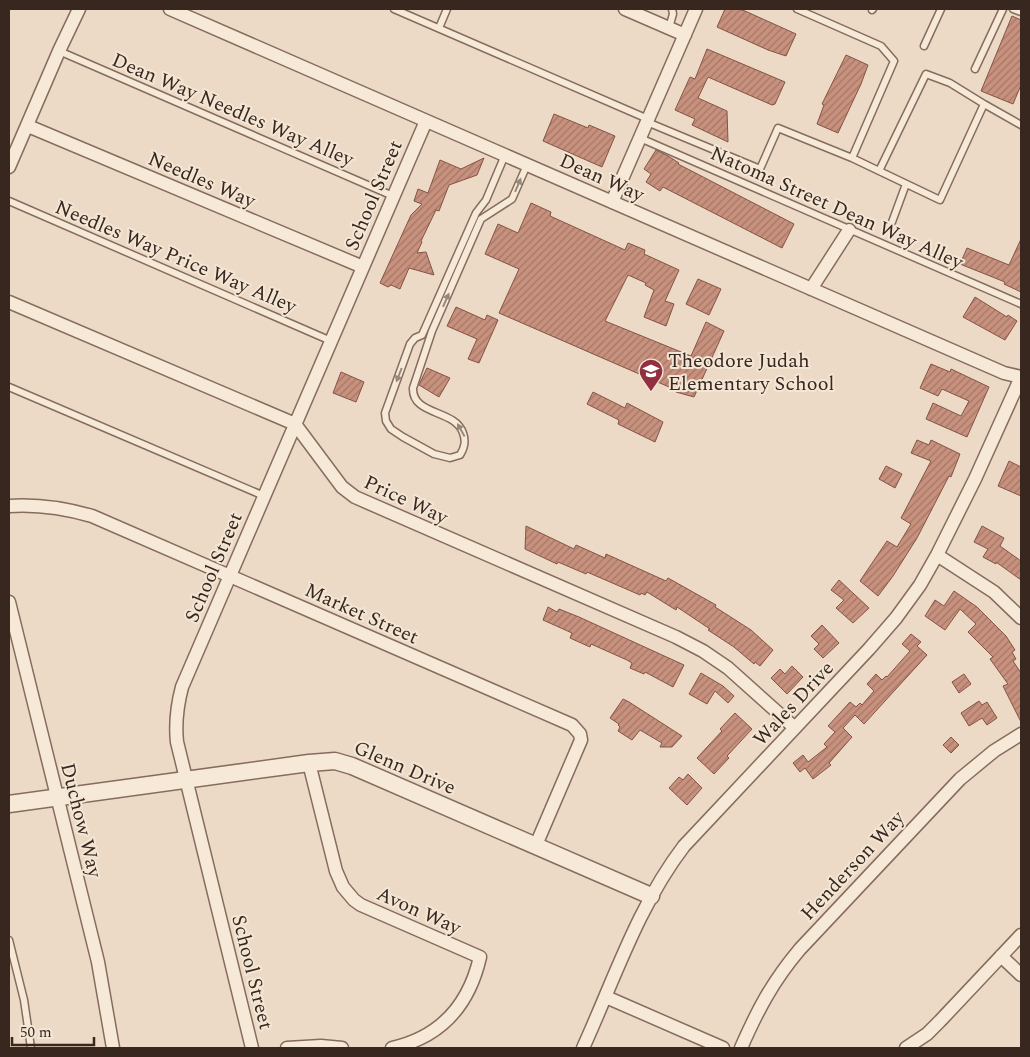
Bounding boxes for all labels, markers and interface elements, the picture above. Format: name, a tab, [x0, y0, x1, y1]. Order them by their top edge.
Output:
street label: Dean Way Needles Way Alley	[107, 45, 360, 175]
street label: School Street	[337, 136, 411, 255]
street label: Natoma Street Dean Way Alley	[705, 139, 969, 278]
street label: Needles Way	[143, 144, 261, 217]
street label: Dean Way	[554, 146, 650, 211]
one-way arrow	[515, 178, 523, 192]
street label: Needles Way Price Way Alley	[50, 192, 302, 322]
one-way arrow	[442, 293, 450, 307]
place label: Theodore Judah Elementary School	[668, 346, 834, 399]
school or university icon: Theodore Judah Elementary School	[638, 358, 664, 392]
one-way arrow	[395, 368, 403, 382]
one-way arrow	[457, 422, 465, 437]
street label: Price Way	[359, 467, 454, 533]
street label: School Street	[177, 508, 251, 627]
street label: Market Street	[300, 575, 423, 652]
street label: Wales Drive	[746, 654, 841, 753]
street label: Glenn Drive	[349, 733, 460, 803]
street label: Duchow Way	[52, 760, 110, 882]
street label: Henderson Way	[794, 803, 913, 927]
street label: Avon Way	[371, 879, 467, 943]
street label: School Street	[223, 912, 281, 1033]
scale bar	[12, 1014, 95, 1046]
text: 50 m	[20, 1021, 52, 1044]

